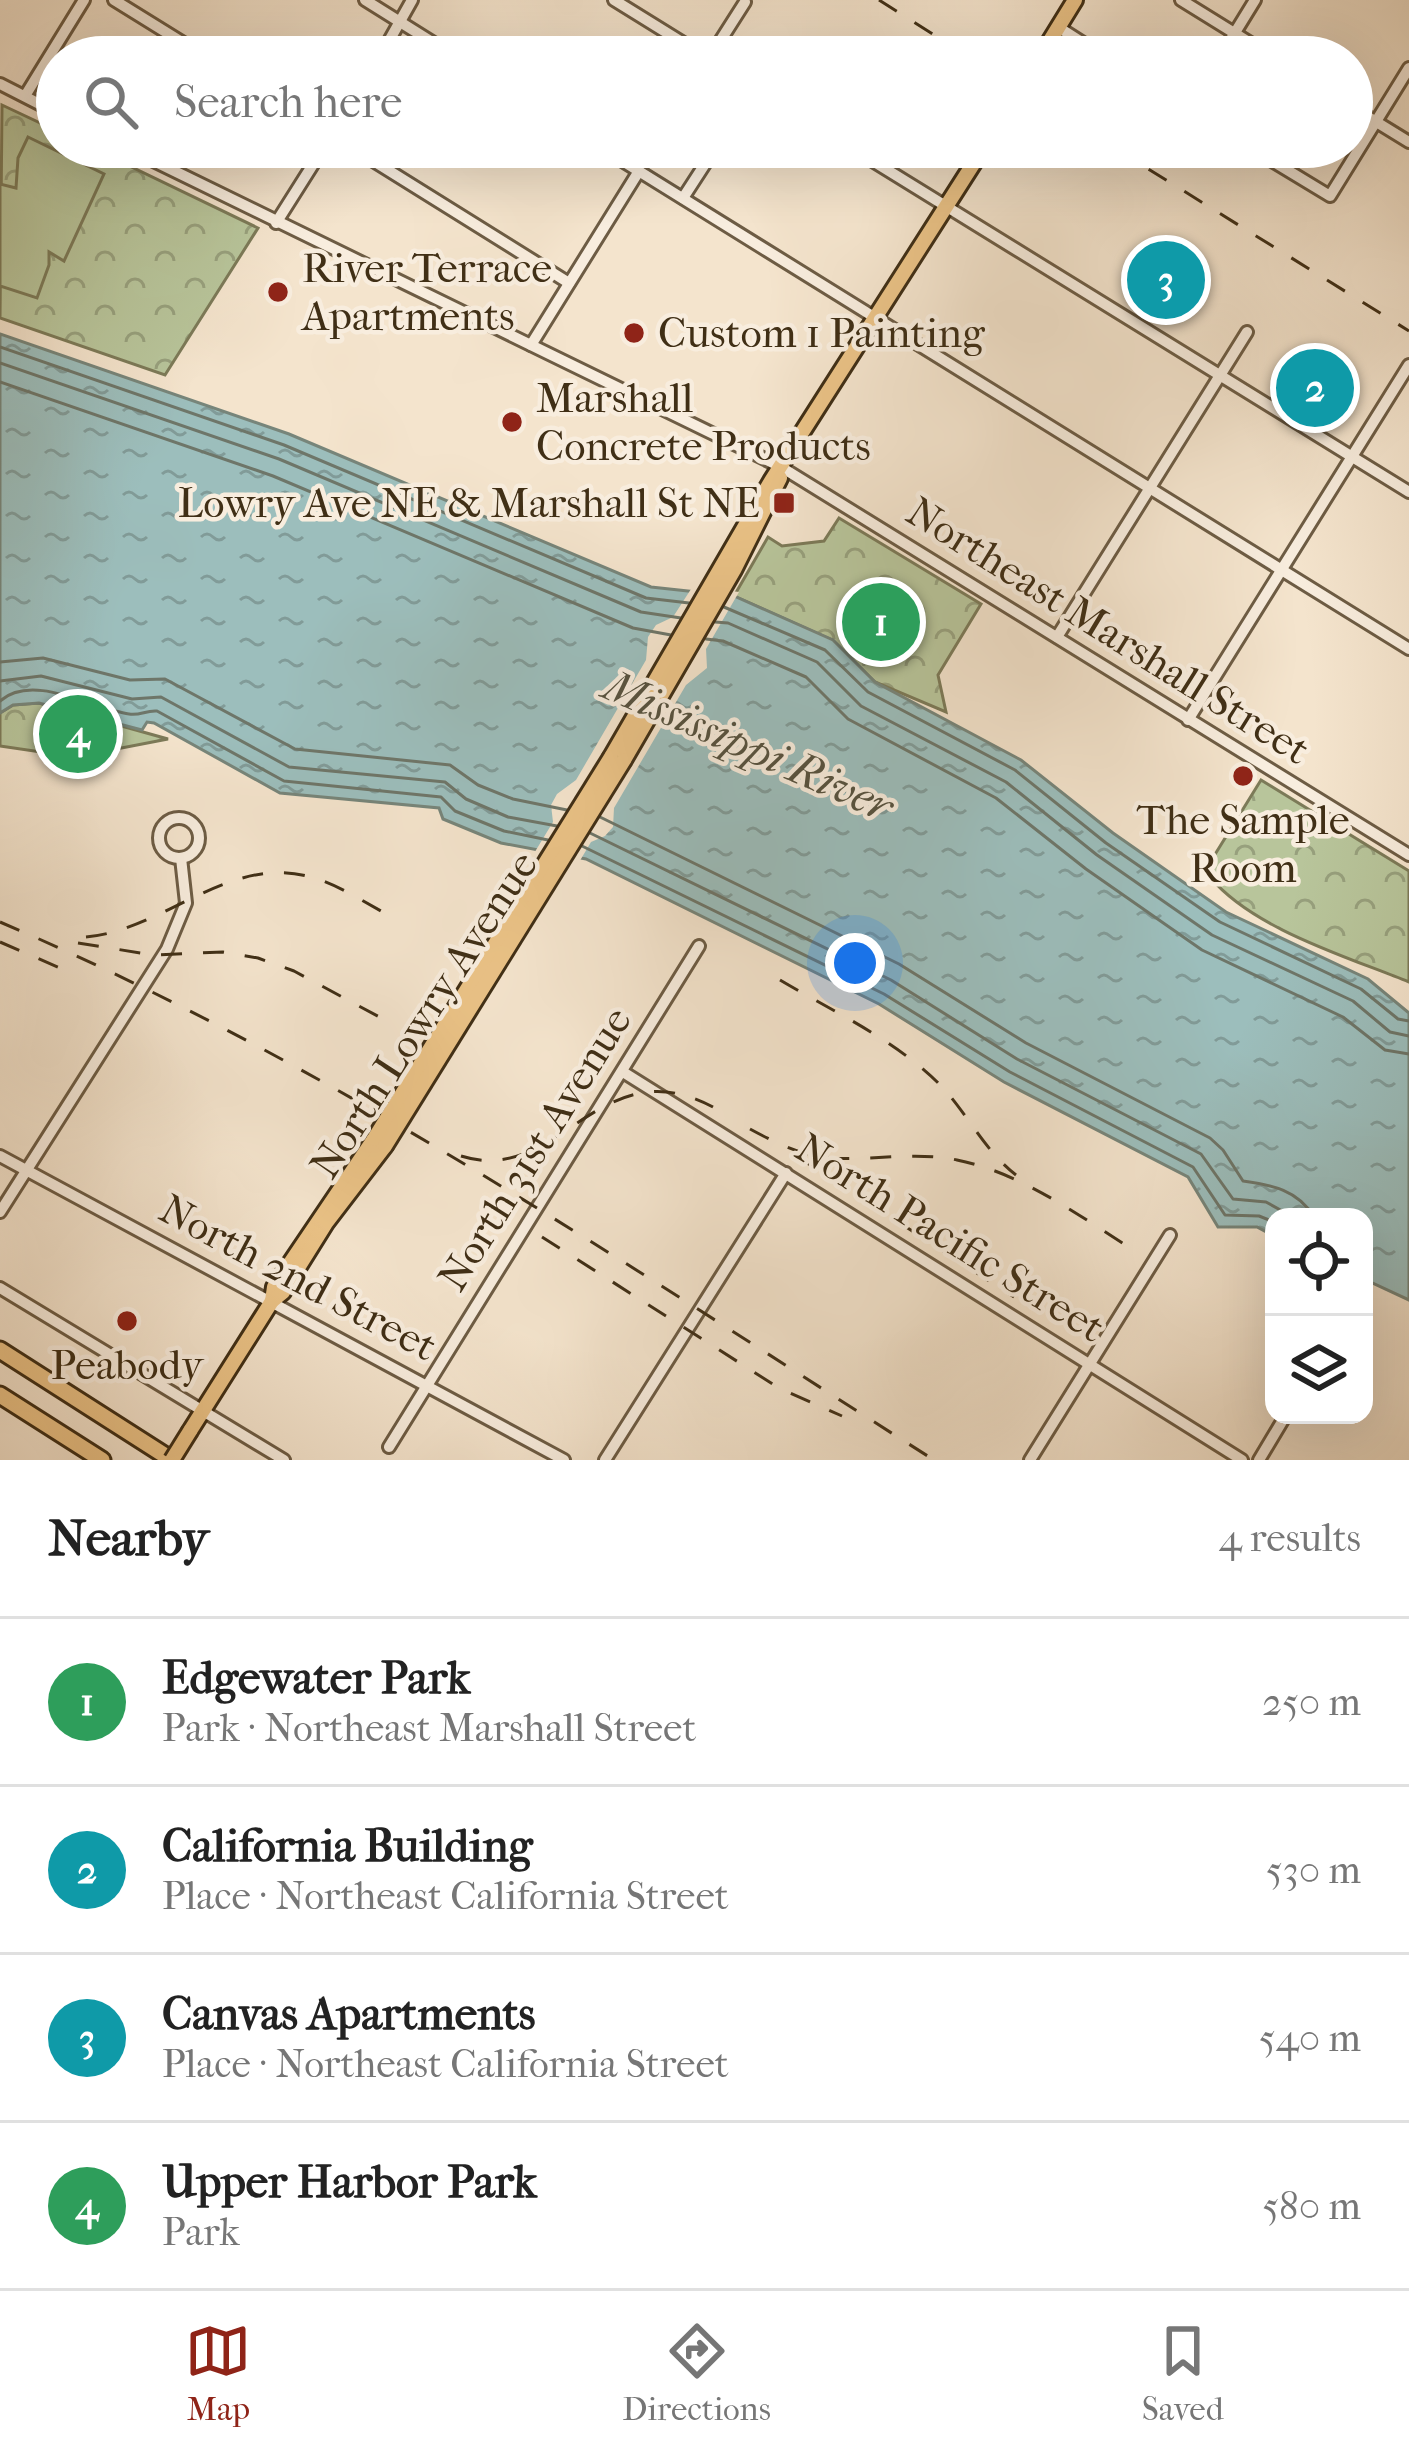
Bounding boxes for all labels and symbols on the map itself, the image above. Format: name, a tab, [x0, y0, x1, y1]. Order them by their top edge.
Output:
pin: 3	[1127, 235, 1205, 325]
place label: River Terrace Apartments	[300, 244, 552, 341]
marker: River Terrace Apartments	[265, 279, 291, 305]
place label: Custom 1 Painting	[658, 309, 985, 358]
marker: Custom 1 Painting	[621, 320, 647, 346]
pin: 2	[1276, 343, 1354, 433]
place label: Marshall Concrete Products	[536, 374, 871, 471]
marker: Marshall Concrete Products	[499, 409, 525, 435]
place label: Lowry Ave NE & Marshall St NE	[178, 479, 760, 528]
street label: Northeast Marshall Street	[898, 487, 1318, 775]
marker: Lowry Ave NE & Marshall St NE	[771, 490, 797, 516]
pin: 1	[842, 577, 920, 667]
water label: Mississippi River	[593, 657, 903, 834]
pin: 4	[39, 689, 117, 779]
marker: The Sample Room	[1230, 763, 1256, 789]
place label: The Sample Room	[1137, 796, 1349, 893]
street label: North Lowry Avenue	[300, 842, 548, 1188]
your location	[825, 933, 885, 993]
street label: North 31st Avenue	[428, 998, 642, 1300]
street label: North Pacific Street	[787, 1123, 1113, 1353]
street label: North 2nd Street	[151, 1184, 445, 1372]
marker: Peabody	[114, 1308, 140, 1334]
place label: Peabody	[51, 1341, 205, 1390]

